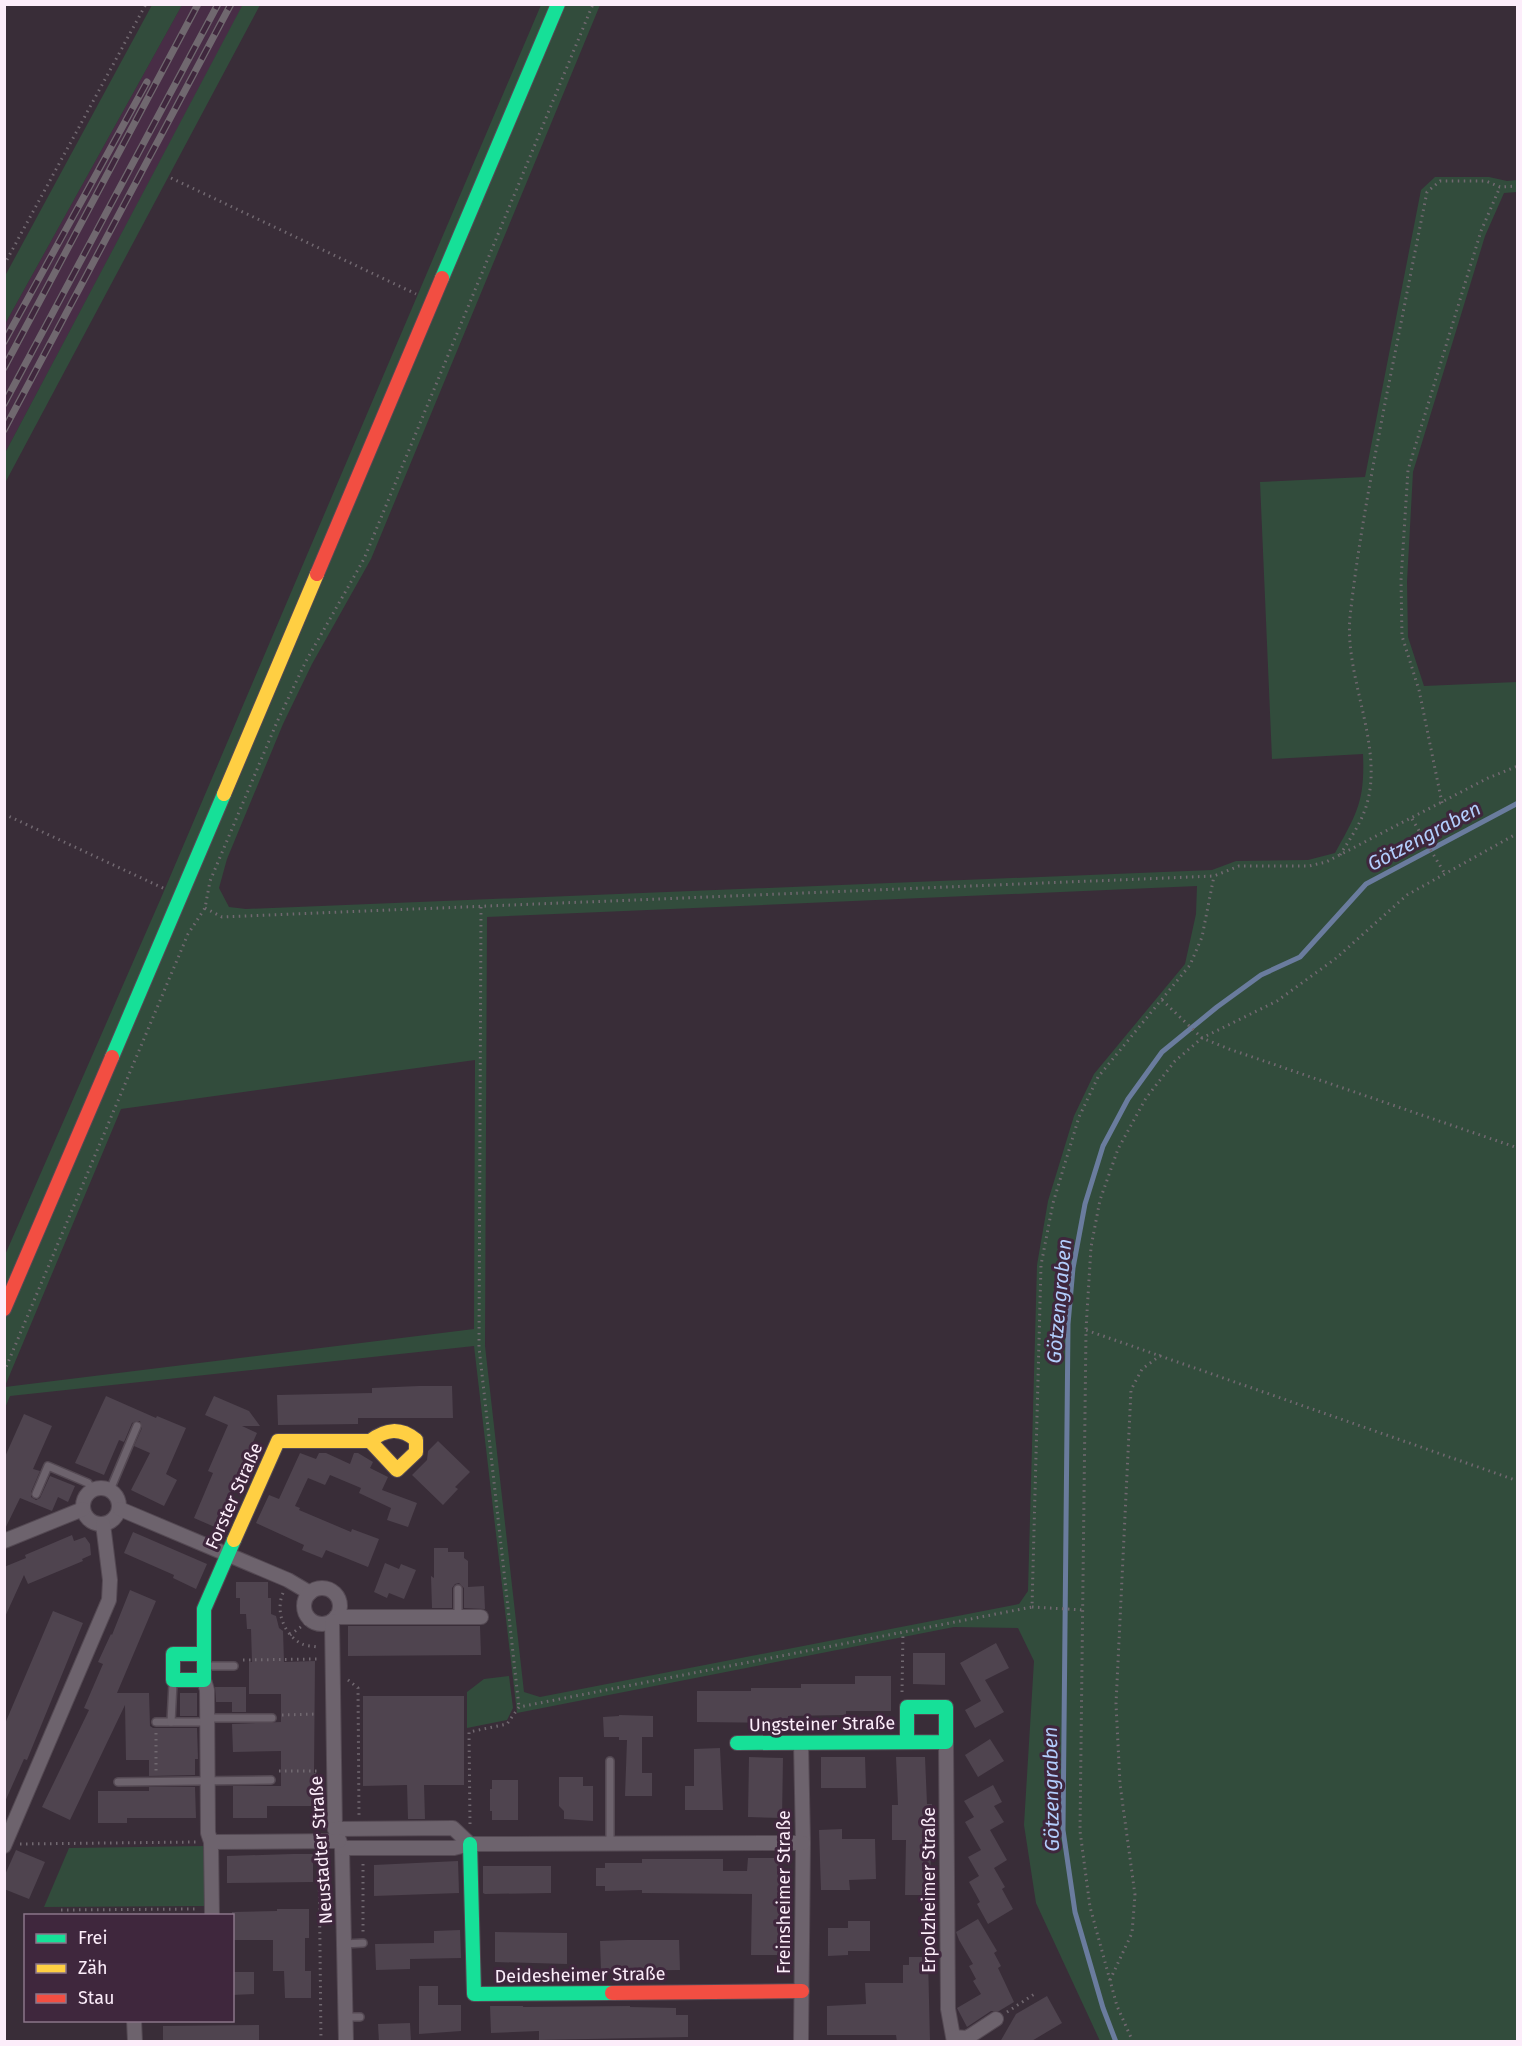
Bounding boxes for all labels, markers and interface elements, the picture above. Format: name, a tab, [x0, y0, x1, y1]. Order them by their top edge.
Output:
water label: Götzengraben	[1363, 796, 1485, 876]
water label: Götzengraben	[1042, 1238, 1076, 1364]
street label: Forster Straße	[201, 1439, 267, 1553]
street label: Ungsteiner Straße	[749, 1712, 895, 1736]
water label: Götzengraben	[1038, 1726, 1064, 1852]
street label: Neustadter Straße	[305, 1775, 337, 1925]
street label: Erpolzheimer Straße	[918, 1807, 940, 1973]
street label: Freinsheimer Straße	[773, 1810, 795, 1974]
legend	[24, 1914, 234, 2022]
text: Frei	[78, 1927, 108, 1949]
text: Zäh	[78, 1957, 107, 1979]
street label: Deidesheimer Straße	[494, 1963, 666, 1987]
text: Stau	[78, 1987, 114, 2009]

